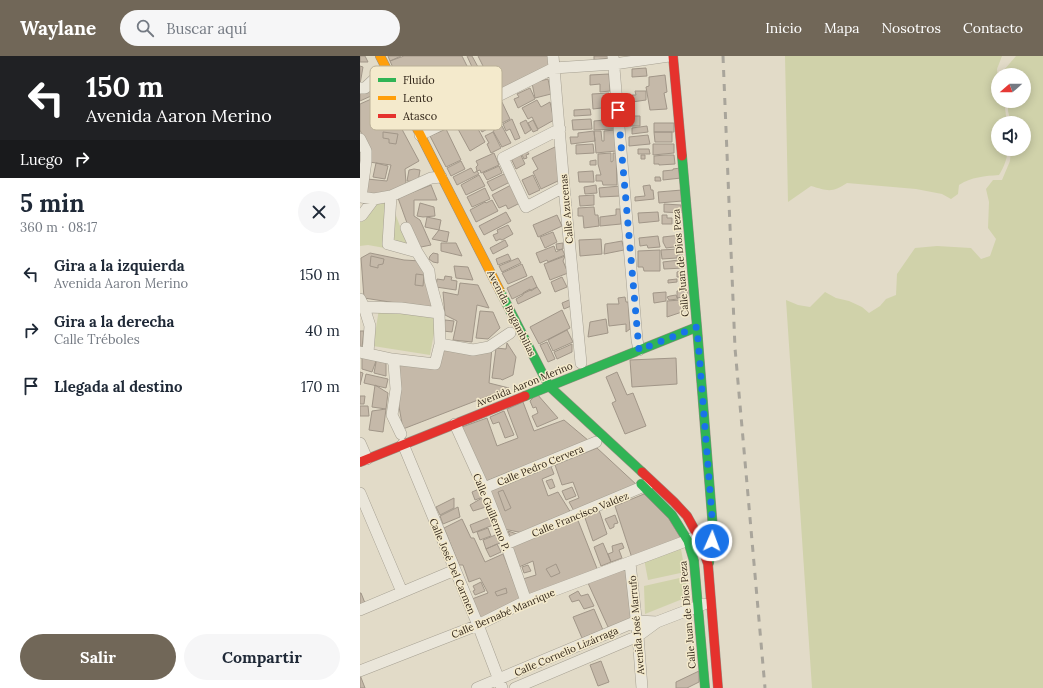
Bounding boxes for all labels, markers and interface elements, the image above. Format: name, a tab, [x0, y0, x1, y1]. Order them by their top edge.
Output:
search box	[120, 10, 400, 46]
text: Waylane	[20, 16, 96, 40]
icon: search	[134, 17, 156, 39]
text: Buscar aquí	[166, 19, 247, 38]
text: Inicio	[765, 19, 802, 37]
text: Mapa	[824, 19, 860, 37]
text: Nosotros	[882, 19, 941, 37]
text: Contacto	[963, 19, 1023, 37]
legend	[370, 66, 502, 130]
north arrow	[991, 68, 1031, 108]
map controls	[991, 68, 1031, 156]
text: 150 m	[86, 69, 163, 105]
icon: left	[20, 72, 72, 124]
text: Fluido	[403, 73, 435, 87]
text: Lento	[403, 91, 433, 105]
pin	[601, 93, 635, 127]
icon: arrive	[607, 99, 629, 121]
text: Avenida Aaron Merino	[86, 104, 272, 127]
text: Atasco	[402, 109, 437, 123]
button: sound	[991, 116, 1031, 156]
icon: right	[71, 148, 93, 170]
text: Luego	[20, 150, 63, 169]
street label: Calle Azucenas	[557, 173, 576, 244]
text: 5 min	[20, 188, 85, 219]
button: close	[298, 191, 340, 233]
street label: Calle Juan de Dios Peza	[669, 208, 692, 317]
text: 360 m · 08:17	[20, 219, 97, 236]
text: Gira a la izquierda	[54, 256, 185, 275]
icon: left	[20, 263, 42, 285]
text: 150 m	[300, 265, 340, 284]
street label: Avenida Bugambilias	[484, 267, 539, 359]
text: Avenida Aaron Merino	[54, 275, 188, 292]
text: Gira a la derecha	[54, 312, 174, 331]
icon: right	[20, 319, 42, 341]
text: 40 m	[305, 321, 340, 340]
text: Calle Tréboles	[54, 331, 140, 348]
street label: Avenida Aaron Merino	[473, 359, 575, 410]
icon: arrive	[20, 375, 42, 397]
text: Llegada al destino	[54, 377, 183, 396]
text: 170 m	[301, 377, 340, 396]
street label: Calle Pedro Cervera	[495, 442, 585, 489]
street label: Calle Guillermo P.	[470, 472, 513, 553]
street label: Calle Francisco Valdez	[530, 489, 631, 540]
street label: Calle José Del Carmen	[426, 516, 479, 616]
position arrow	[691, 520, 733, 562]
street label: Calle Juan de Dios Peza	[676, 560, 699, 669]
street label: Avenida José Marrufo	[626, 575, 647, 676]
street label: Calle Bernabé Manrique	[449, 585, 558, 641]
street label: Calle Cornelio Lizárraga	[512, 624, 620, 679]
button: Salir	[20, 634, 176, 680]
button: Compartir	[184, 634, 340, 680]

